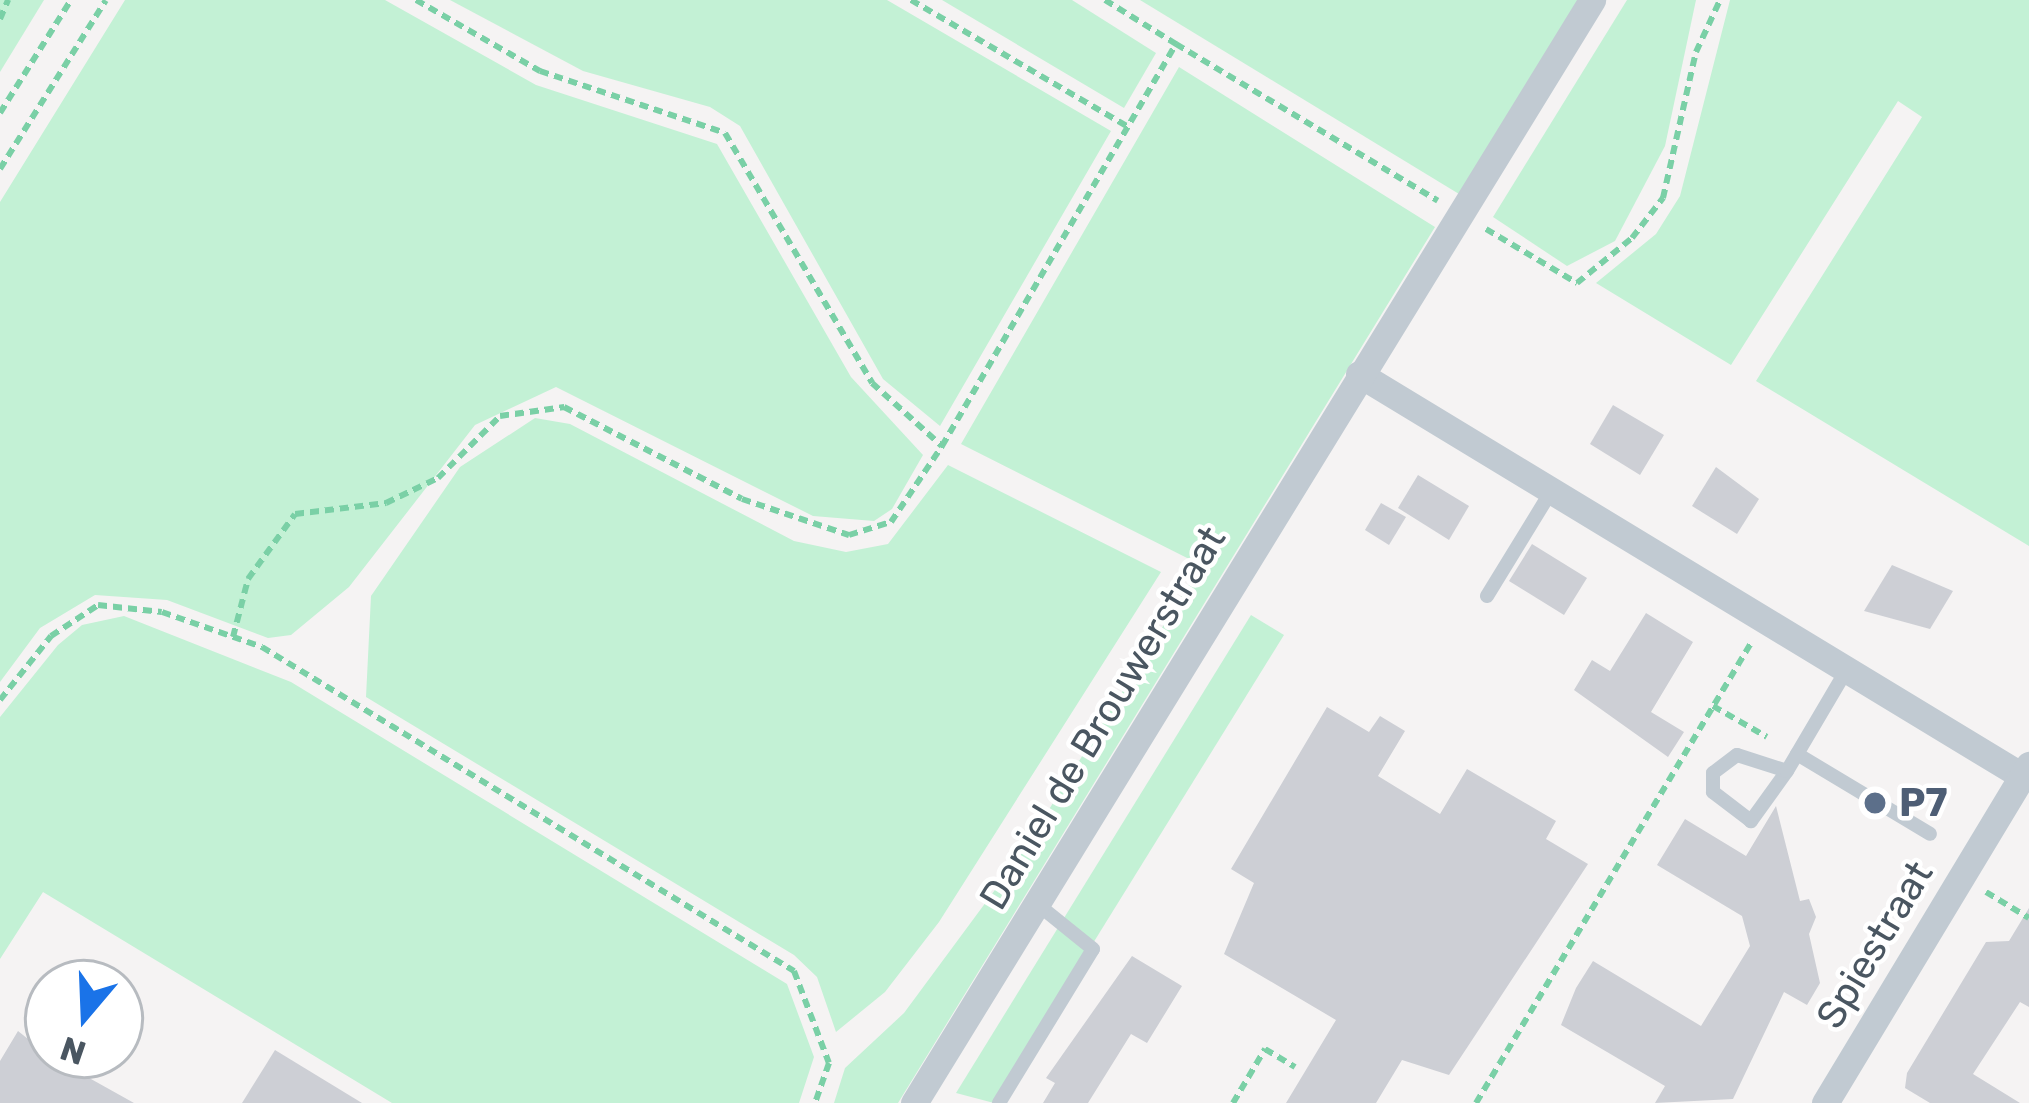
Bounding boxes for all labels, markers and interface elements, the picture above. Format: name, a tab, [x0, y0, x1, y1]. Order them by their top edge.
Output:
street label: Daniel de Brouwerstraat	[970, 518, 1236, 918]
place label: P7	[1899, 780, 1948, 826]
marker: P7	[1862, 790, 1888, 816]
street label: Spiestraat	[1807, 853, 1943, 1037]
north arrow	[24, 959, 144, 1079]
text: N	[56, 1028, 91, 1073]

